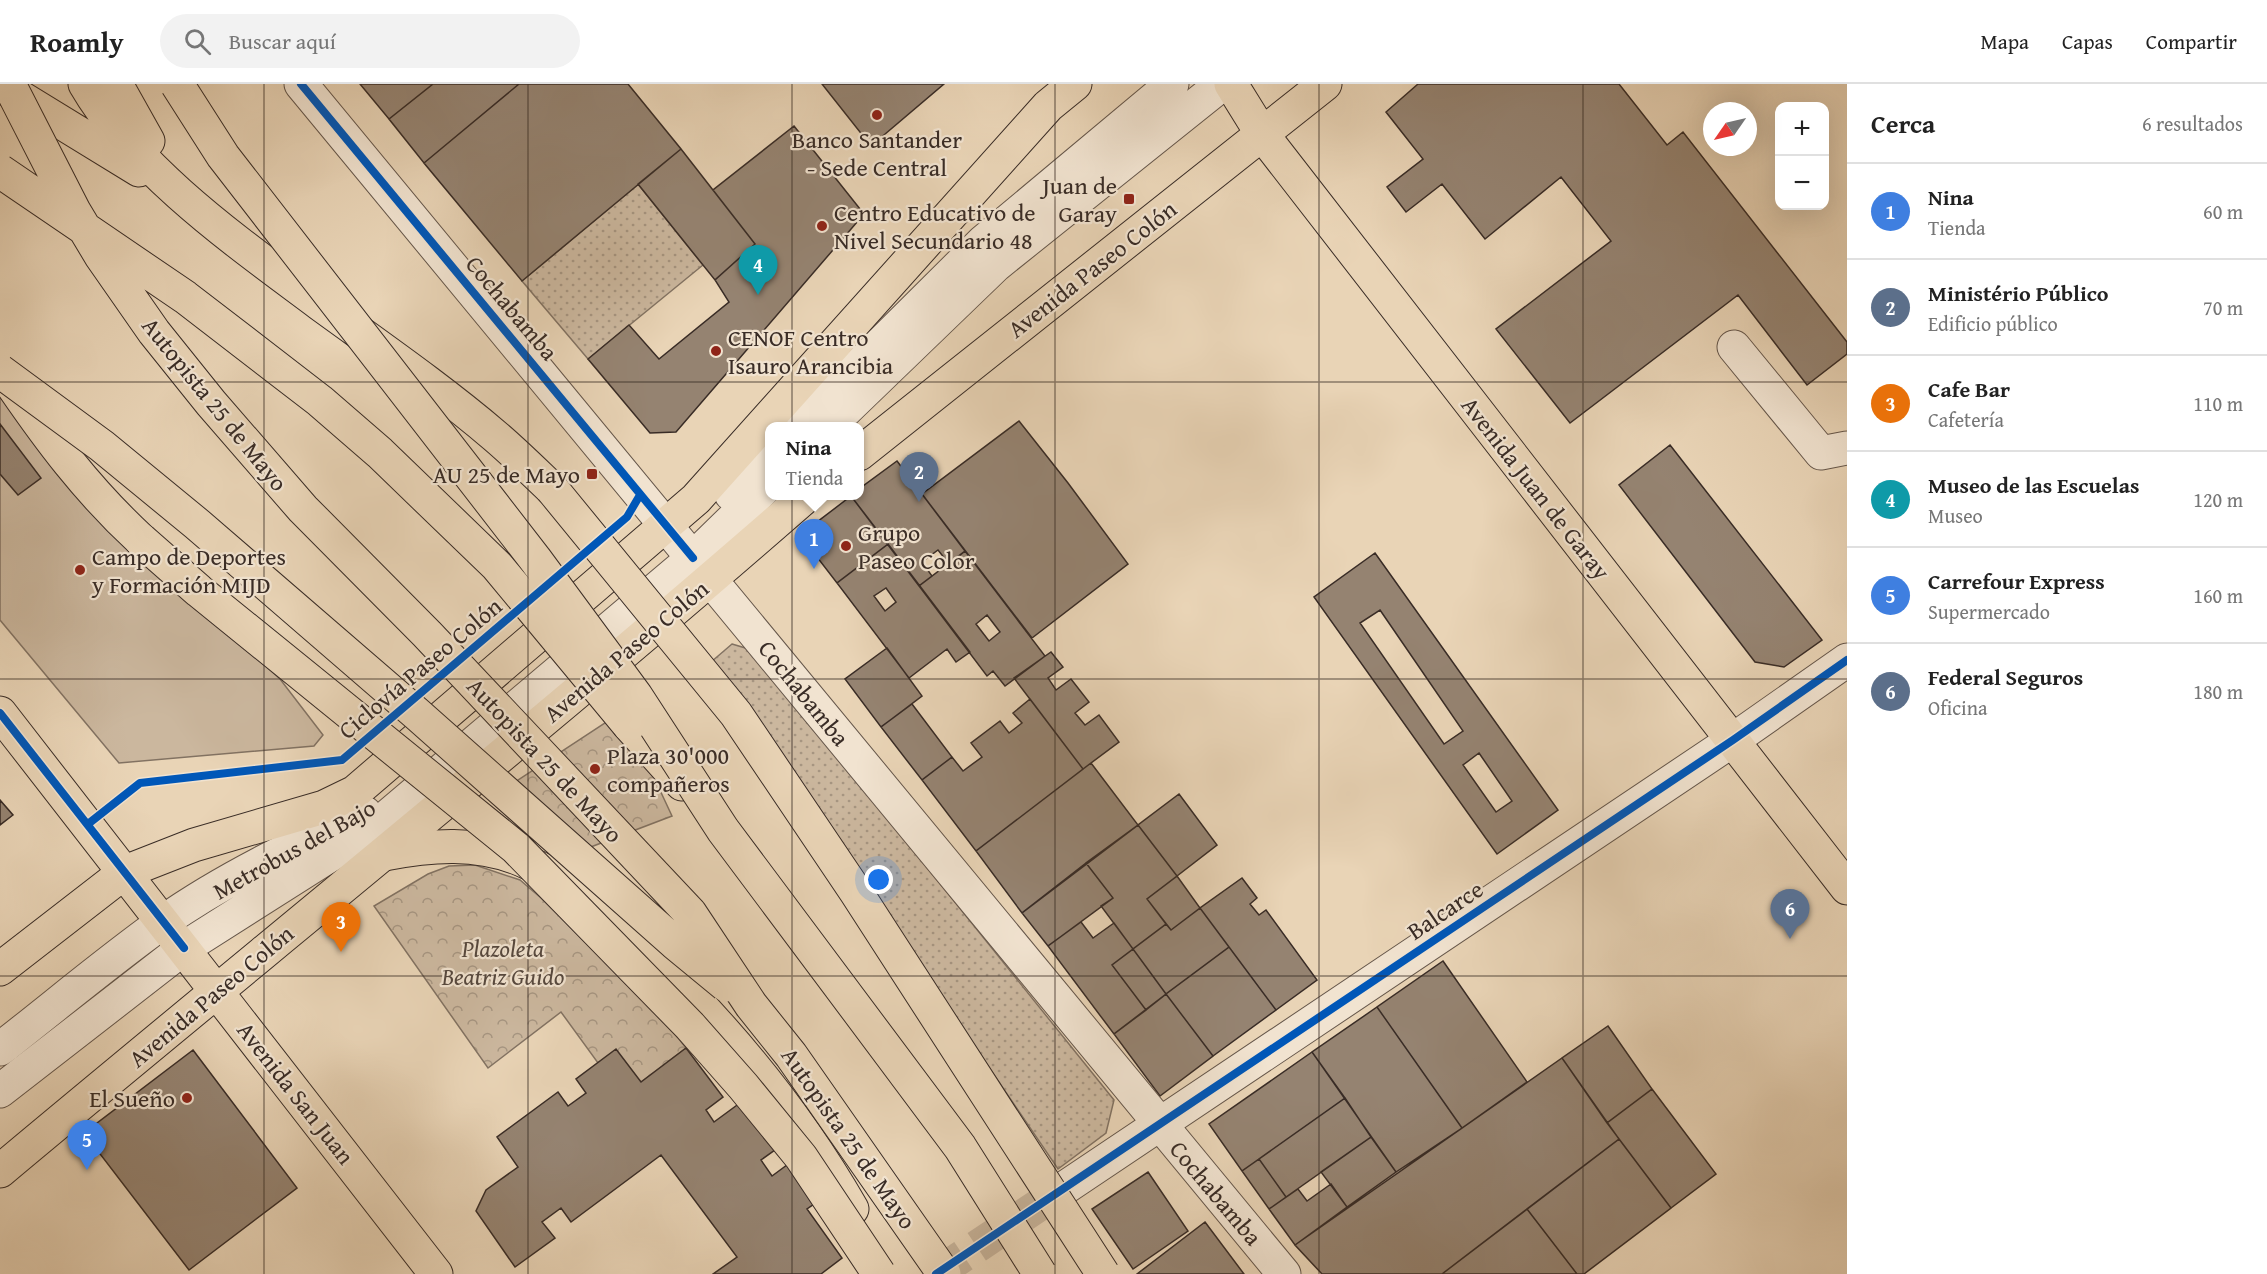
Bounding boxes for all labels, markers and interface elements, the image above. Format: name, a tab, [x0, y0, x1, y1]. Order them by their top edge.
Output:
search box	[160, 14, 580, 68]
text: Roamly	[30, 21, 124, 62]
icon: search	[181, 25, 214, 58]
text: Buscar aquí	[229, 25, 336, 57]
text: Mapa	[1980, 26, 2029, 57]
text: Capas	[2062, 26, 2113, 57]
text: Compartir	[2146, 26, 2237, 57]
north arrow	[1703, 102, 1757, 156]
map controls	[1775, 102, 1829, 210]
button: +	[1775, 102, 1829, 156]
text: Cerca	[1871, 104, 1935, 143]
marker: Banco Santander - Sede Central	[870, 108, 884, 122]
text: 6 resultados	[2142, 109, 2243, 138]
place label: Banco Santander - Sede Central	[792, 122, 962, 185]
button: −	[1775, 156, 1829, 210]
place label: Juan de Garay	[1039, 168, 1117, 231]
text: Nina	[1928, 181, 1974, 213]
street label: Avenida Paseo Colón	[1000, 191, 1184, 346]
marker: Juan de Garay	[1122, 192, 1136, 206]
place label: Centro Educativo de Nivel Secundario 48	[834, 195, 1036, 258]
text: 1	[1885, 197, 1896, 226]
text: 60 m	[2203, 197, 2243, 226]
text: Tienda	[1928, 213, 1986, 242]
marker: Centro Educativo de Nivel Secundario 48	[815, 219, 829, 233]
pin: 4	[738, 246, 777, 295]
street label: Cochabamba	[458, 248, 567, 369]
text: Ministério Público	[1928, 277, 2109, 309]
text: 2	[1885, 293, 1896, 322]
text: 70 m	[2203, 293, 2243, 322]
street label: Autopista 25 de Mayo	[134, 309, 296, 499]
text: Edificio público	[1928, 309, 2058, 338]
place label: CENOF Centro Isauro Arancibia	[728, 320, 894, 383]
marker: CENOF Centro Isauro Arancibia	[709, 344, 723, 358]
text: Cafe Bar	[1928, 373, 2010, 405]
street label: Avenida Juan de Garay	[1453, 389, 1619, 587]
text: 3	[1885, 389, 1896, 418]
text: 110 m	[2193, 389, 2243, 418]
text: Cafetería	[1928, 405, 2004, 434]
popup	[765, 422, 864, 500]
text: Nina	[786, 431, 832, 463]
pin: 2	[900, 452, 938, 502]
place label: AU 25 de Mayo	[433, 457, 580, 492]
text: Tienda	[786, 463, 843, 492]
marker: AU 25 de Mayo	[585, 467, 599, 481]
text: Museo de las Escuelas	[1928, 469, 2139, 501]
text: 4	[1885, 485, 1896, 514]
text: 120 m	[2193, 485, 2243, 514]
text: Museo	[1928, 501, 1983, 530]
place label: Grupo Paseo Color	[858, 515, 975, 578]
pin: 1	[794, 520, 834, 569]
place label: Campo de Deportes y Formación MIJD	[91, 539, 286, 602]
marker: Grupo Paseo Color	[839, 539, 853, 553]
marker: Campo de Deportes y Formación MIJD	[73, 563, 87, 577]
text: Carrefour Express	[1928, 565, 2105, 597]
street label: Avenida Paseo Colón	[536, 571, 717, 731]
text: 5	[1885, 581, 1896, 610]
text: 160 m	[2193, 581, 2243, 610]
street label: Ciclovía Paseo Colón	[331, 589, 510, 747]
text: Supermercado	[1928, 597, 2050, 626]
street label: Cochabamba	[750, 632, 858, 754]
text: Federal Seguros	[1928, 661, 2083, 693]
street label: Autopista 25 de Mayo	[459, 669, 631, 851]
text: 6	[1885, 677, 1896, 706]
text: 180 m	[2193, 677, 2243, 706]
text: Oficina	[1928, 693, 1987, 722]
place label: Plaza 30'000 compañeros	[607, 738, 730, 801]
marker: Plaza 30'000 compañeros	[588, 762, 602, 776]
street label: Metrobus del Bajo	[206, 790, 382, 908]
your location	[864, 865, 893, 894]
street label: Balcarce	[1400, 872, 1490, 948]
pin: 6	[1770, 890, 1810, 939]
pin: 3	[322, 902, 360, 952]
street label: Avenida Paseo Colón	[121, 916, 302, 1076]
park label: Plazoleta Beatriz Guido	[441, 931, 564, 994]
street label: Avenida San Juan	[229, 1014, 363, 1172]
street label: Autopista 25 de Mayo	[773, 1040, 925, 1236]
place label: El Sueño	[89, 1081, 175, 1116]
marker: El Sueño	[180, 1091, 194, 1105]
pin: 5	[68, 1120, 106, 1170]
street label: Cochabamba	[1162, 1133, 1271, 1254]

